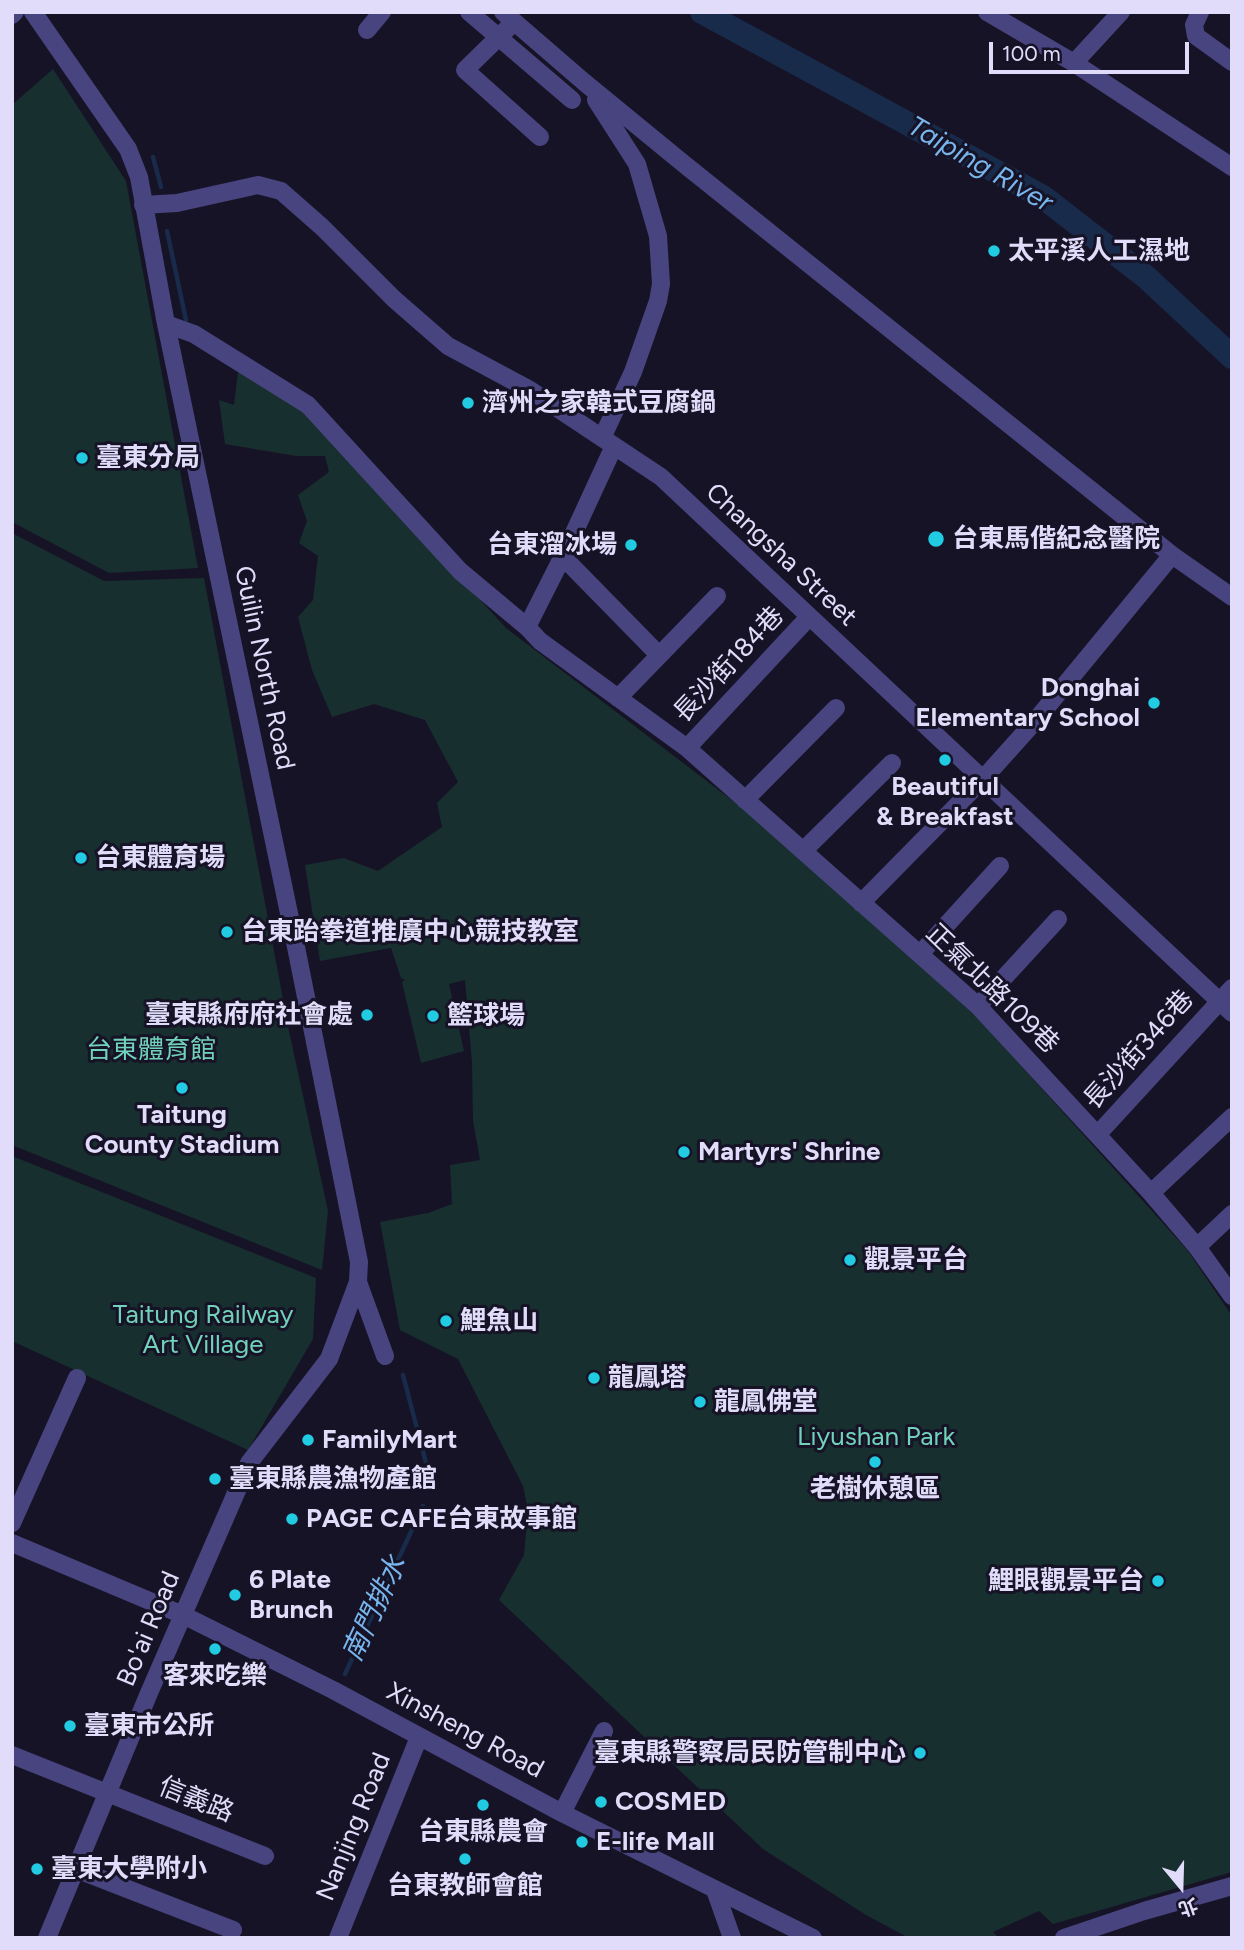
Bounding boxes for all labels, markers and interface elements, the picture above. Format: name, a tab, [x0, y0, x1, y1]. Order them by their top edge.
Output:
scale bar	[992, 28, 1192, 72]
text: 100 m	[1002, 41, 1061, 66]
water label: Taiping River	[902, 110, 1058, 220]
place label: 太平溪人工濕地	[1008, 235, 1190, 267]
marker: 太平溪人工濕地	[986, 243, 1002, 259]
place label: 濟州之家韓式豆腐鍋	[482, 387, 716, 419]
marker: 濟州之家韓式豆腐鍋	[460, 395, 476, 411]
place label: 臺東分局	[96, 442, 200, 474]
marker: 臺東分局	[74, 450, 90, 466]
street label: Changsha Street	[699, 477, 863, 633]
place label: 台東馬偕紀念醫院	[952, 523, 1160, 555]
place label: 台東溜冰場	[487, 529, 617, 561]
marker: 台東馬偕紀念醫院	[926, 529, 946, 549]
marker: 台東溜冰場	[623, 537, 639, 553]
street label: Guilin North Road	[227, 563, 301, 773]
street label: 長沙街184巷	[668, 601, 790, 729]
place label: Donghai Elementary School	[916, 672, 1140, 734]
marker: Donghai Elementary School	[1146, 695, 1162, 711]
marker: Beautiful & Breakfast	[937, 752, 953, 768]
place label: Beautiful & Breakfast	[876, 771, 1014, 832]
place label: 台東體育場	[95, 842, 225, 874]
marker: 台東體育場	[73, 850, 89, 866]
place label: 台東跆拳道推廣中心競技教室	[241, 916, 579, 948]
street label: 正氣北路109巷	[919, 918, 1065, 1060]
marker: 台東跆拳道推廣中心競技教室	[219, 924, 235, 940]
street label: 長沙街346巷	[1078, 984, 1200, 1116]
place label: 臺東縣府府社會處	[145, 999, 353, 1031]
place label: 籃球場	[447, 1000, 525, 1032]
marker: 臺東縣府府社會處	[359, 1007, 375, 1023]
marker: 籃球場	[425, 1008, 441, 1024]
park label: 台東體育館	[86, 1034, 216, 1066]
marker: Taitung County Stadium	[174, 1080, 190, 1096]
place label: Taitung County Stadium	[85, 1099, 279, 1160]
place label: Martyrs' Shrine	[698, 1136, 880, 1168]
marker: Martyrs' Shrine	[676, 1144, 692, 1160]
place label: 觀景平台	[864, 1244, 968, 1276]
marker: 觀景平台	[842, 1252, 858, 1268]
park label: Taitung Railway Art Village	[113, 1299, 293, 1360]
place label: 鯉魚山	[460, 1305, 538, 1337]
marker: 鯉魚山	[438, 1313, 454, 1329]
place label: 龍鳳塔	[608, 1362, 686, 1394]
marker: 龍鳳塔	[586, 1370, 602, 1386]
place label: 龍鳳佛堂	[714, 1386, 818, 1418]
marker: 龍鳳佛堂	[692, 1394, 708, 1410]
park label: Liyushan Park	[797, 1421, 955, 1453]
place label: FamilyMart	[322, 1424, 457, 1456]
marker: FamilyMart	[300, 1432, 316, 1448]
marker: 老樹休憩區	[867, 1454, 883, 1470]
place label: 臺東縣農漁物產館	[229, 1463, 437, 1495]
marker: 臺東縣農漁物產館	[207, 1471, 223, 1487]
place label: 老樹休憩區	[810, 1473, 940, 1505]
place label: PAGE CAFE台東故事館	[306, 1503, 577, 1535]
marker: PAGE CAFE台東故事館	[284, 1511, 300, 1527]
water label: 南門排水	[336, 1551, 414, 1667]
place label: 6 Plate Brunch	[249, 1564, 333, 1626]
place label: 鯉眼觀景平台	[988, 1565, 1144, 1597]
street label: Bo'ai Road	[111, 1567, 187, 1691]
marker: 鯉眼觀景平台	[1150, 1573, 1166, 1589]
marker: 6 Plate Brunch	[227, 1587, 243, 1603]
marker: 客來吃樂	[207, 1641, 223, 1657]
place label: 客來吃樂	[163, 1660, 267, 1692]
street label: Xinsheng Road	[381, 1677, 549, 1785]
place label: 臺東市公所	[84, 1710, 214, 1742]
marker: 臺東市公所	[62, 1718, 78, 1734]
place label: 臺東縣警察局民防管制中心	[594, 1737, 906, 1769]
marker: 臺東縣警察局民防管制中心	[912, 1745, 928, 1761]
street label: Nanjing Road	[310, 1748, 398, 1906]
street label: 信義路	[154, 1771, 238, 1829]
place label: COSMED	[615, 1786, 726, 1818]
marker: COSMED	[593, 1794, 609, 1810]
marker: 台東縣農會	[475, 1797, 491, 1813]
place label: 台東縣農會	[418, 1816, 548, 1848]
place label: E-life Mall	[596, 1826, 715, 1858]
marker: E-life Mall	[574, 1834, 590, 1850]
marker: 台東教師會館	[457, 1851, 473, 1867]
north arrow	[1146, 1852, 1216, 1922]
place label: 臺東大學附小	[51, 1853, 207, 1885]
marker: 臺東大學附小	[29, 1861, 45, 1877]
place label: 台東教師會館	[387, 1870, 543, 1902]
text: 北	[1175, 1893, 1201, 1921]

